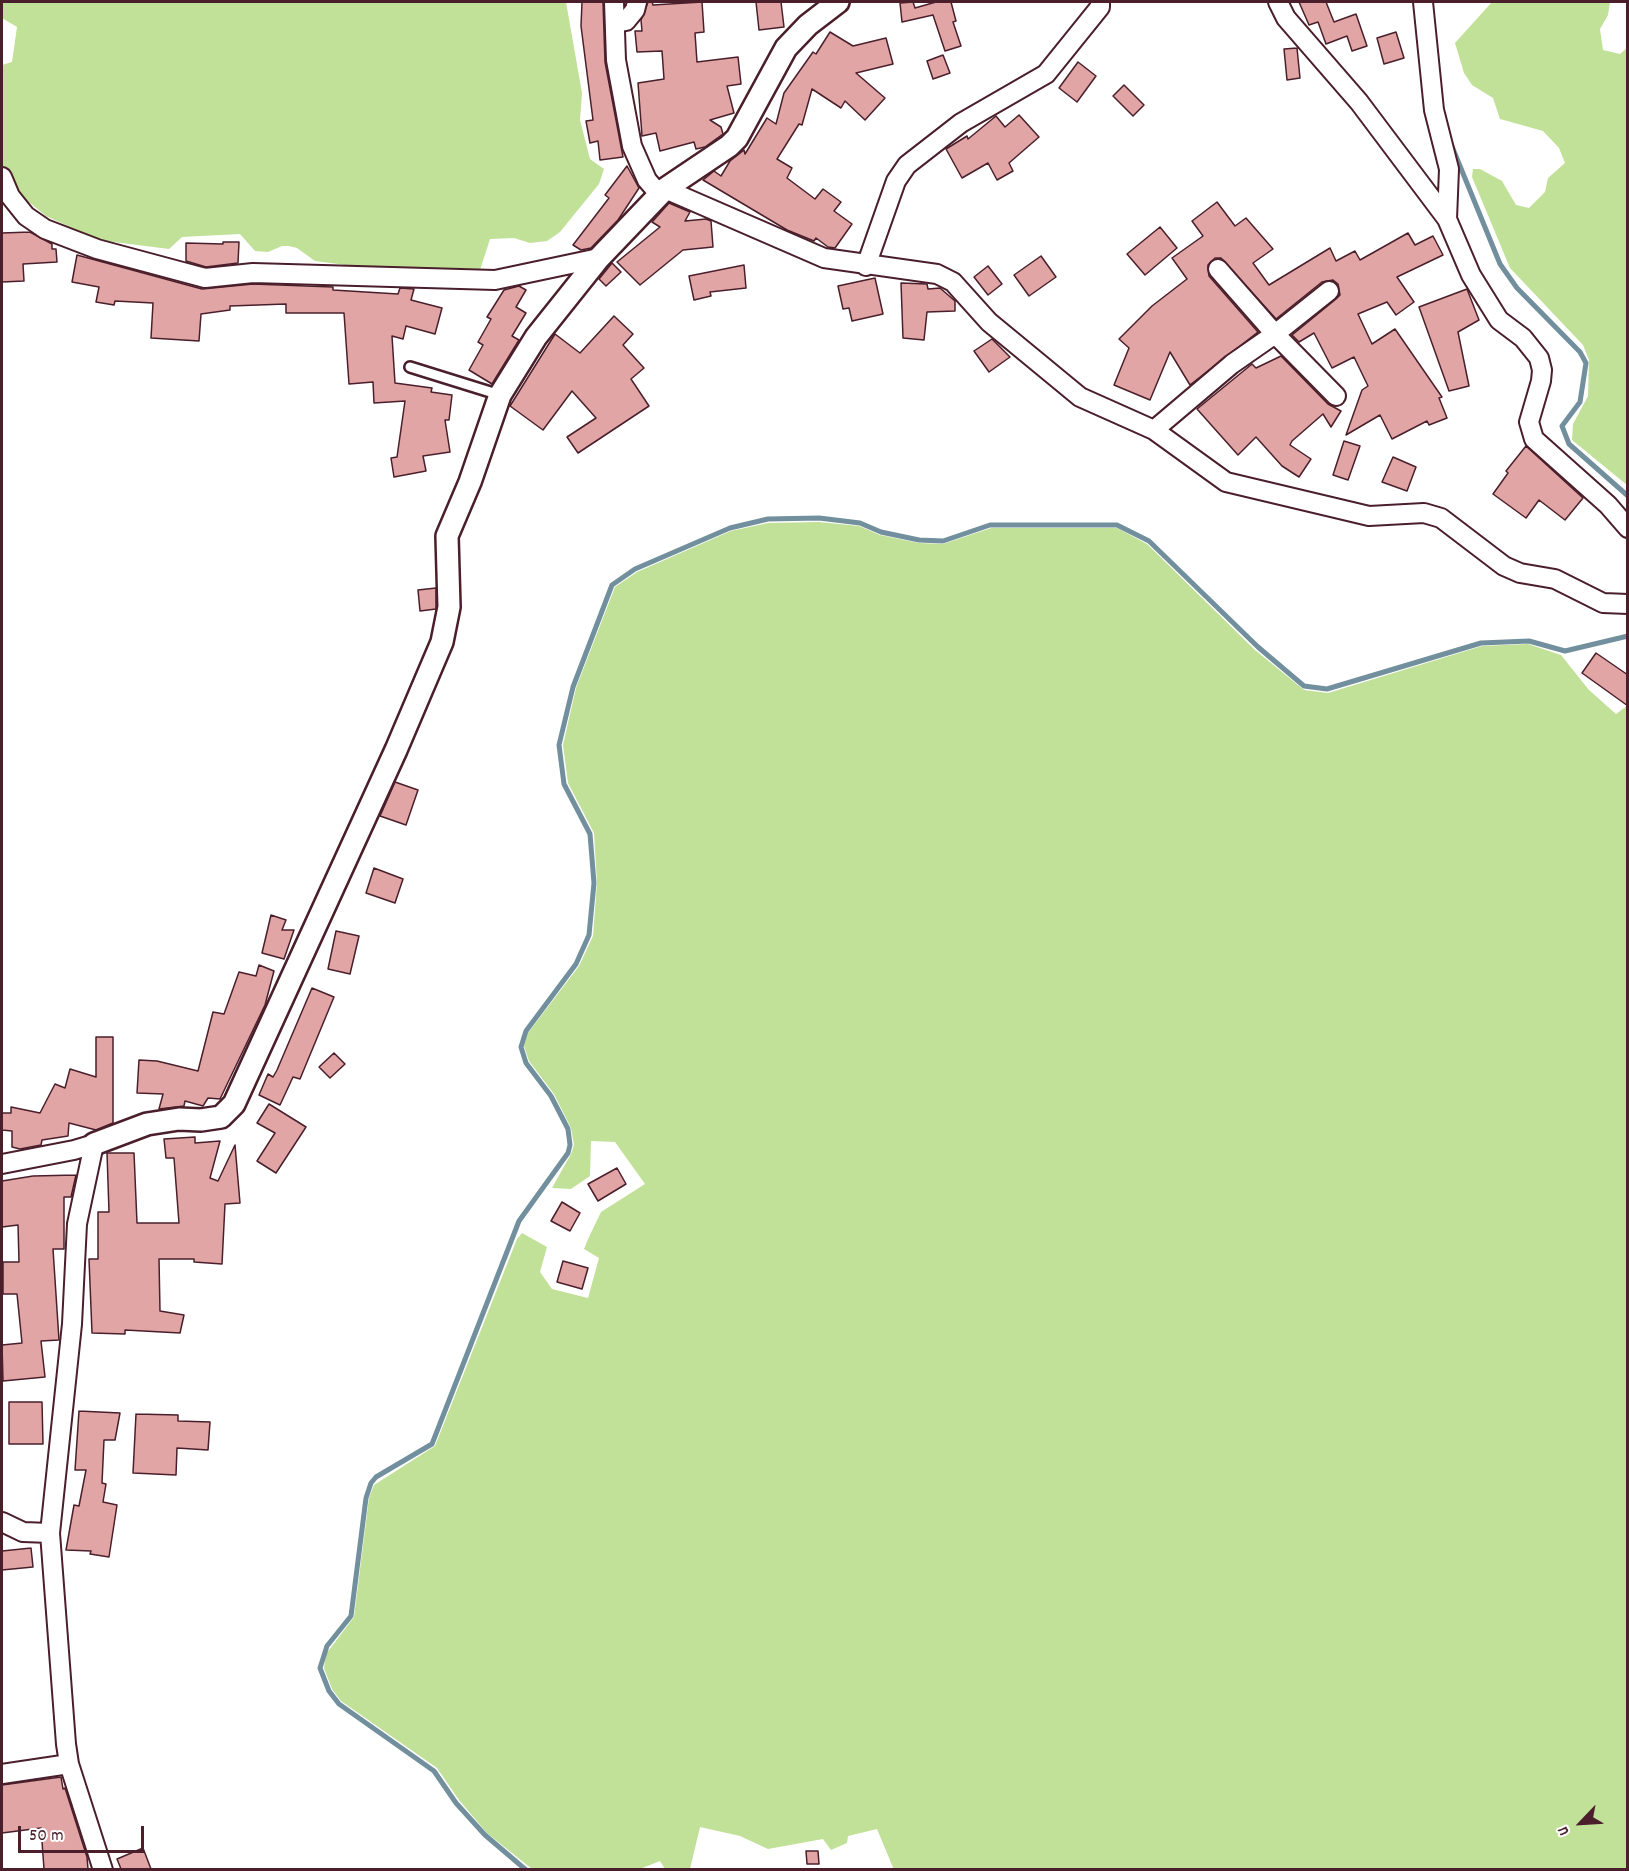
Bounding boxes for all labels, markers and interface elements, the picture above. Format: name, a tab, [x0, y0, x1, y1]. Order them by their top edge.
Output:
north arrow	[1551, 1793, 1611, 1853]
scale bar	[21, 1814, 147, 1852]
text: U	[1552, 1822, 1576, 1839]
text: 50 m	[29, 1824, 64, 1849]

